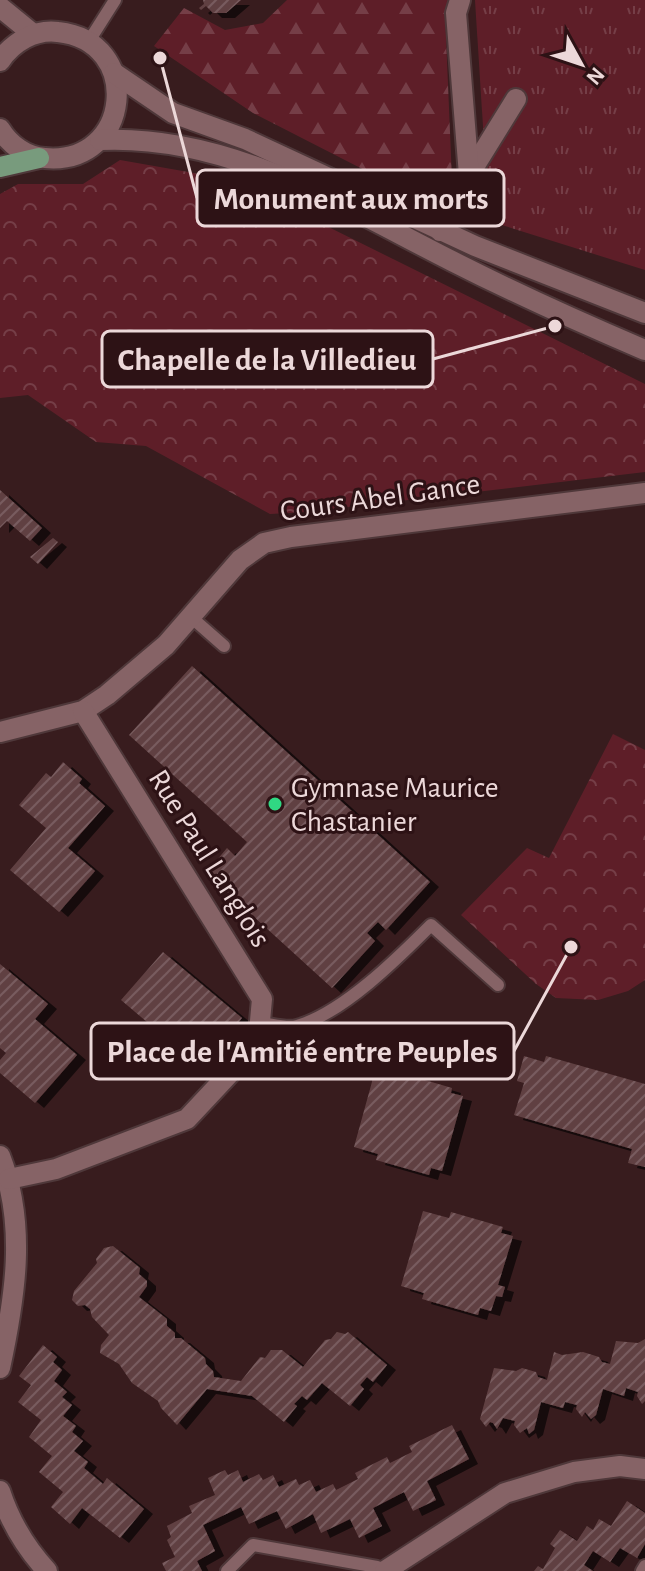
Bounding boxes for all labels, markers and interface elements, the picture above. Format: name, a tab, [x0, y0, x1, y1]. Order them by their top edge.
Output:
north arrow	[541, 24, 621, 104]
text: N	[582, 63, 609, 89]
callout: Monument aux morts	[197, 170, 504, 226]
text: Monument aux morts	[213, 183, 489, 215]
callout: Chapelle de la Villedieu	[102, 331, 433, 387]
text: Chapelle de la Villedieu	[118, 344, 417, 376]
street label: Cours Abel Gance	[278, 469, 482, 527]
street label: Rue Paul Langlois	[143, 764, 276, 953]
place label: Gymnase Maurice Chastanier	[291, 773, 499, 837]
marker: Gymnase Maurice Chastanier	[266, 795, 284, 813]
callout: Place de l'Amitié entre Peuples	[91, 1023, 514, 1079]
text: Place de l'Amitié entre Peuples	[107, 1036, 497, 1068]

